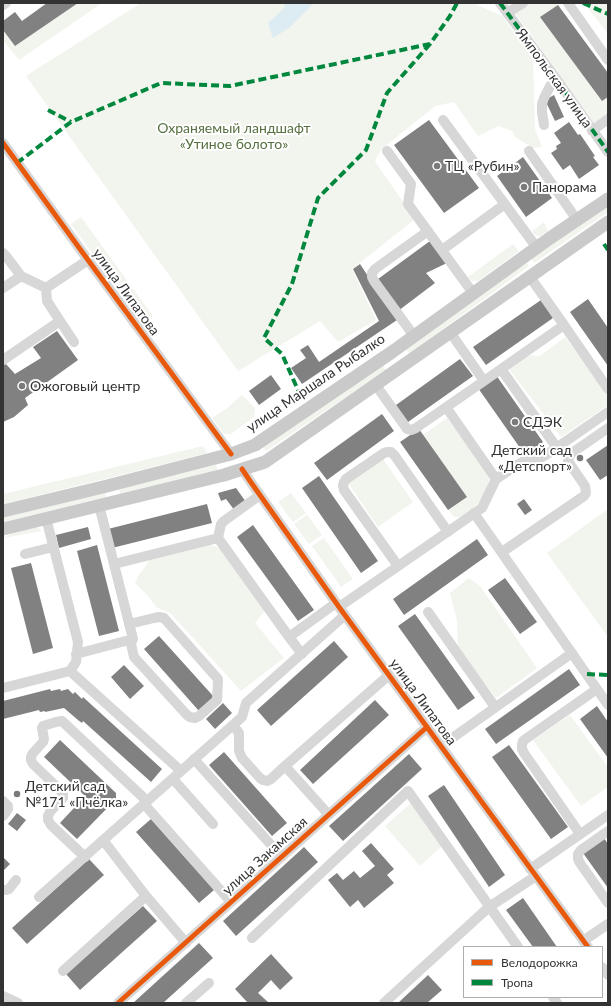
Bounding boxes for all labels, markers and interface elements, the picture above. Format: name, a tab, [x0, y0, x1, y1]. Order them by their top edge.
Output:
street label: Ямпольская улица	[512, 25, 596, 131]
park label: Охраняемый ландшафт «Утиное болото»	[157, 120, 311, 152]
place label: ТЦ «Рубин»	[445, 158, 520, 174]
marker: ТЦ «Рубин»	[432, 161, 442, 171]
place label: Панорама	[532, 179, 597, 195]
marker: Панорама	[519, 182, 529, 192]
street label: улица Липатова	[89, 245, 163, 339]
street label: улица Маршала Рыбалко	[244, 330, 388, 436]
place label: Ожоговый центр	[30, 378, 140, 394]
marker: Ожоговый центр	[17, 381, 27, 391]
place label: СДЭК	[523, 414, 562, 430]
marker: СДЭК	[510, 417, 520, 427]
place label: Детский сад «Детспорт»	[491, 442, 572, 474]
marker: Детский сад «Детспорт»	[575, 453, 585, 463]
street label: улица Липатова	[386, 655, 460, 749]
place label: Детский сад №171 «Пчёлка»	[25, 778, 128, 810]
marker: Детский сад №171 «Пчёлка»	[12, 789, 22, 799]
street label: улица Закамская	[219, 813, 311, 899]
legend	[463, 946, 603, 998]
text: Велодорожка	[501, 955, 578, 970]
text: Тропа	[501, 975, 533, 990]

